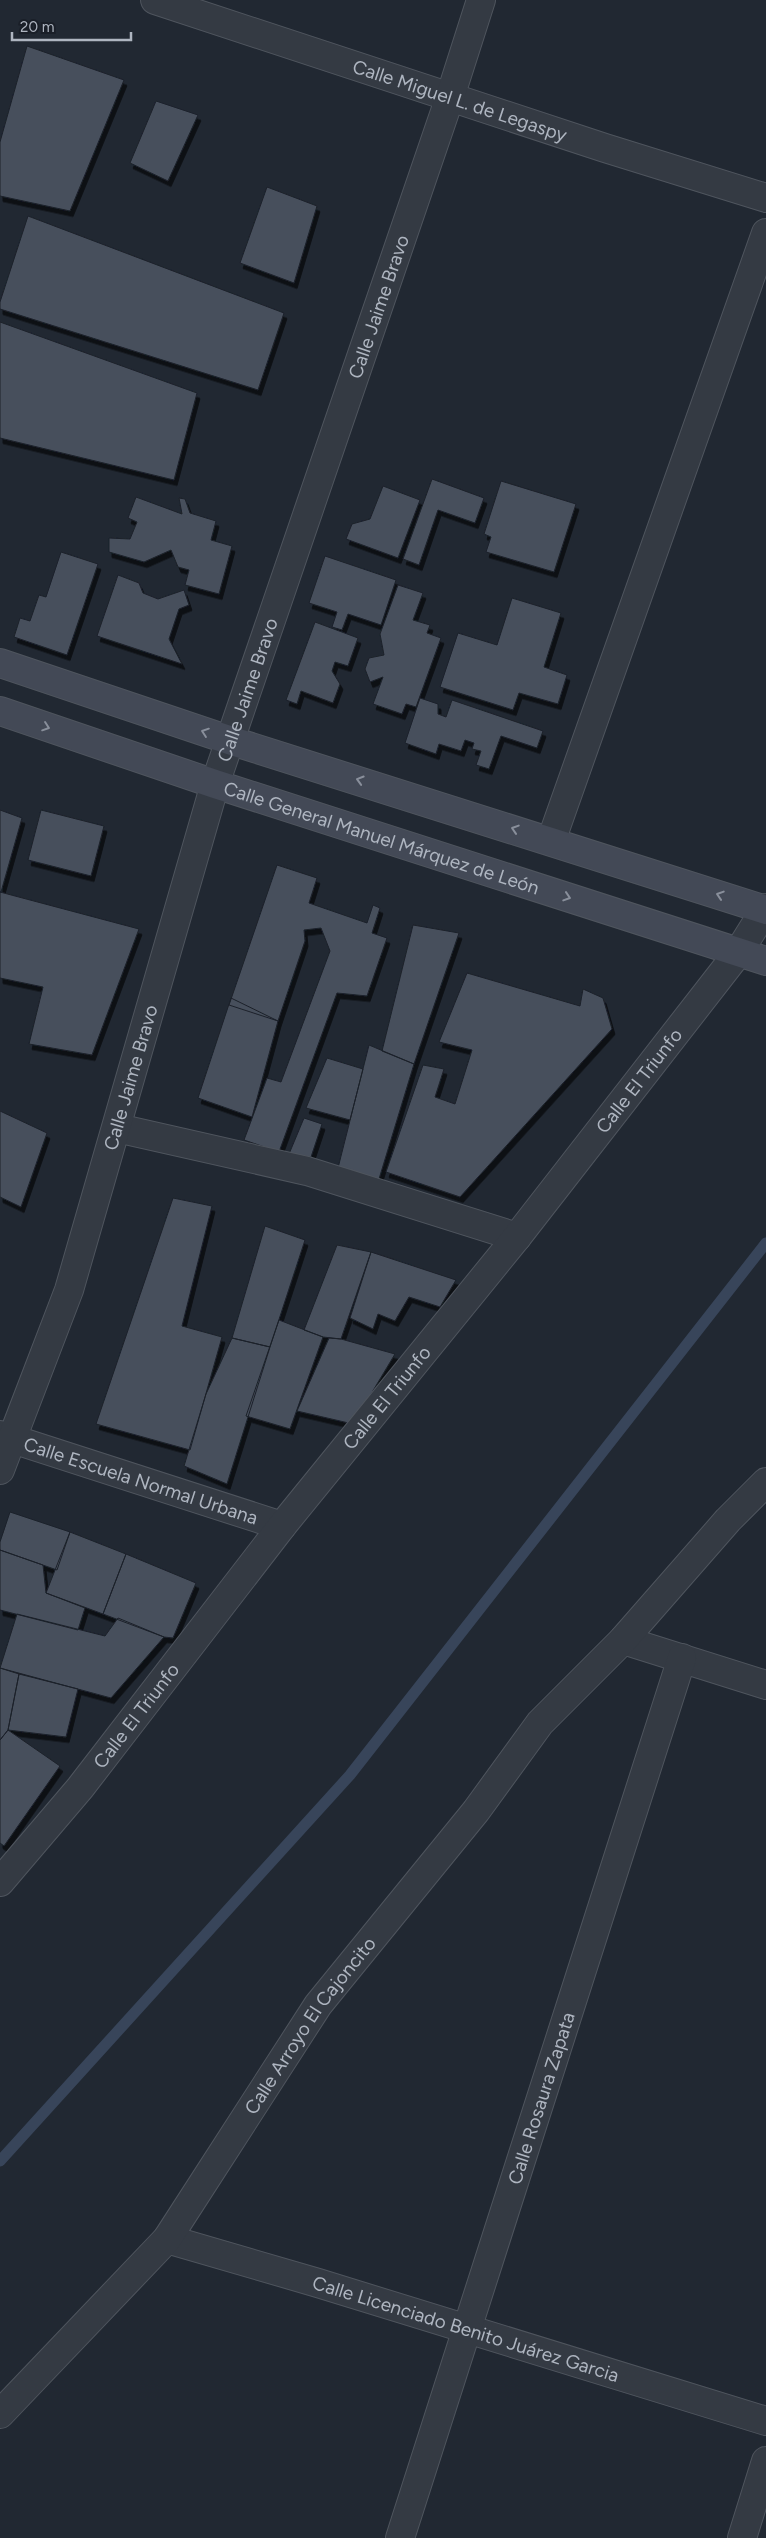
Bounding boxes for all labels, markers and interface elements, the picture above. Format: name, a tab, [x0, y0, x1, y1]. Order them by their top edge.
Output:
scale bar	[12, 10, 131, 42]
text: 20 m	[20, 18, 54, 36]
street label: Calle Miguel L. de Legaspy	[350, 55, 570, 147]
street label: Calle Jaime Bravo	[344, 232, 414, 382]
street label: Calle Jaime Bravo	[212, 615, 283, 765]
one-way arrow	[41, 721, 50, 731]
one-way arrow	[201, 728, 210, 738]
one-way arrow	[356, 776, 365, 786]
street label: Calle General Manuel Márquez de León	[221, 777, 542, 899]
one-way arrow	[511, 825, 520, 835]
one-way arrow	[562, 891, 570, 901]
one-way arrow	[716, 891, 724, 901]
street label: Calle Jaime Bravo	[99, 1002, 163, 1153]
street label: Calle El Triunfo	[591, 1024, 687, 1138]
street label: Calle El Triunfo	[338, 1341, 436, 1454]
street label: Calle Escuela Normal Urbana	[21, 1432, 261, 1529]
street label: Calle El Triunfo	[89, 1659, 184, 1773]
street label: Calle Arroyo El Cajoncito	[240, 1932, 381, 2119]
street label: Calle Rosaura Zapata	[503, 2009, 580, 2187]
street label: Calle Licenciado Benito Juárez Garcia	[310, 2271, 622, 2387]

